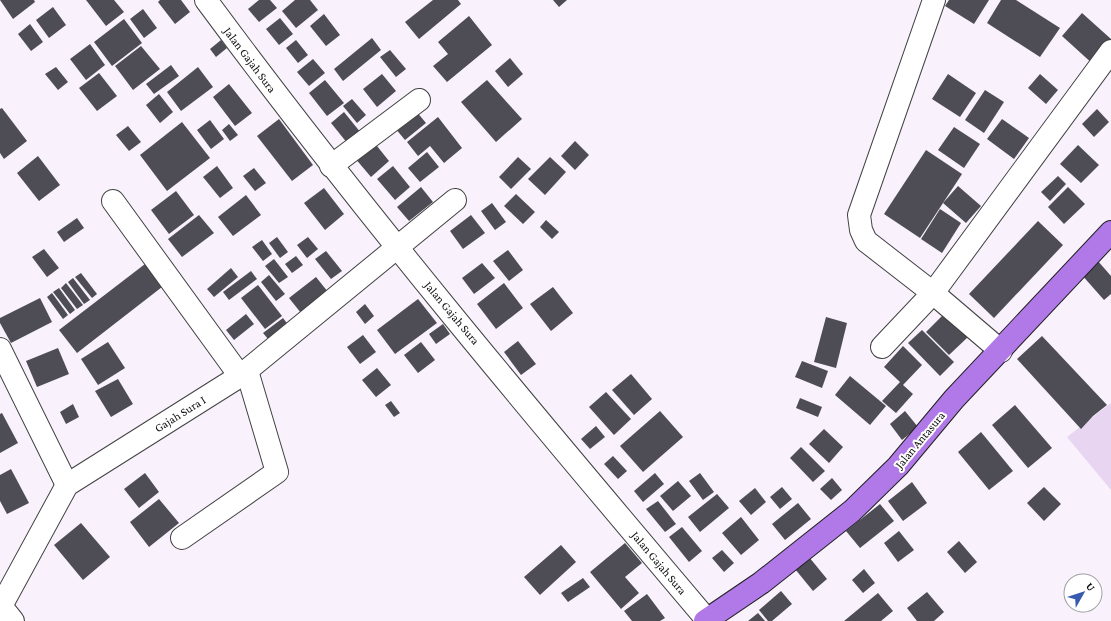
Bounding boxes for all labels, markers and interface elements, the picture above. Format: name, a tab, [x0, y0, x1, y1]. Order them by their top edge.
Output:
street label: Jalan Gajah Sura	[220, 24, 279, 96]
street label: Jalan Gajah Sura	[421, 278, 483, 348]
street label: Gajah Sura I	[152, 393, 209, 435]
street label: Jalan Antasura	[892, 408, 948, 472]
street label: Jalan Gajah Sura	[628, 528, 690, 598]
north arrow	[1063, 573, 1103, 613]
text: U	[1084, 580, 1098, 594]

